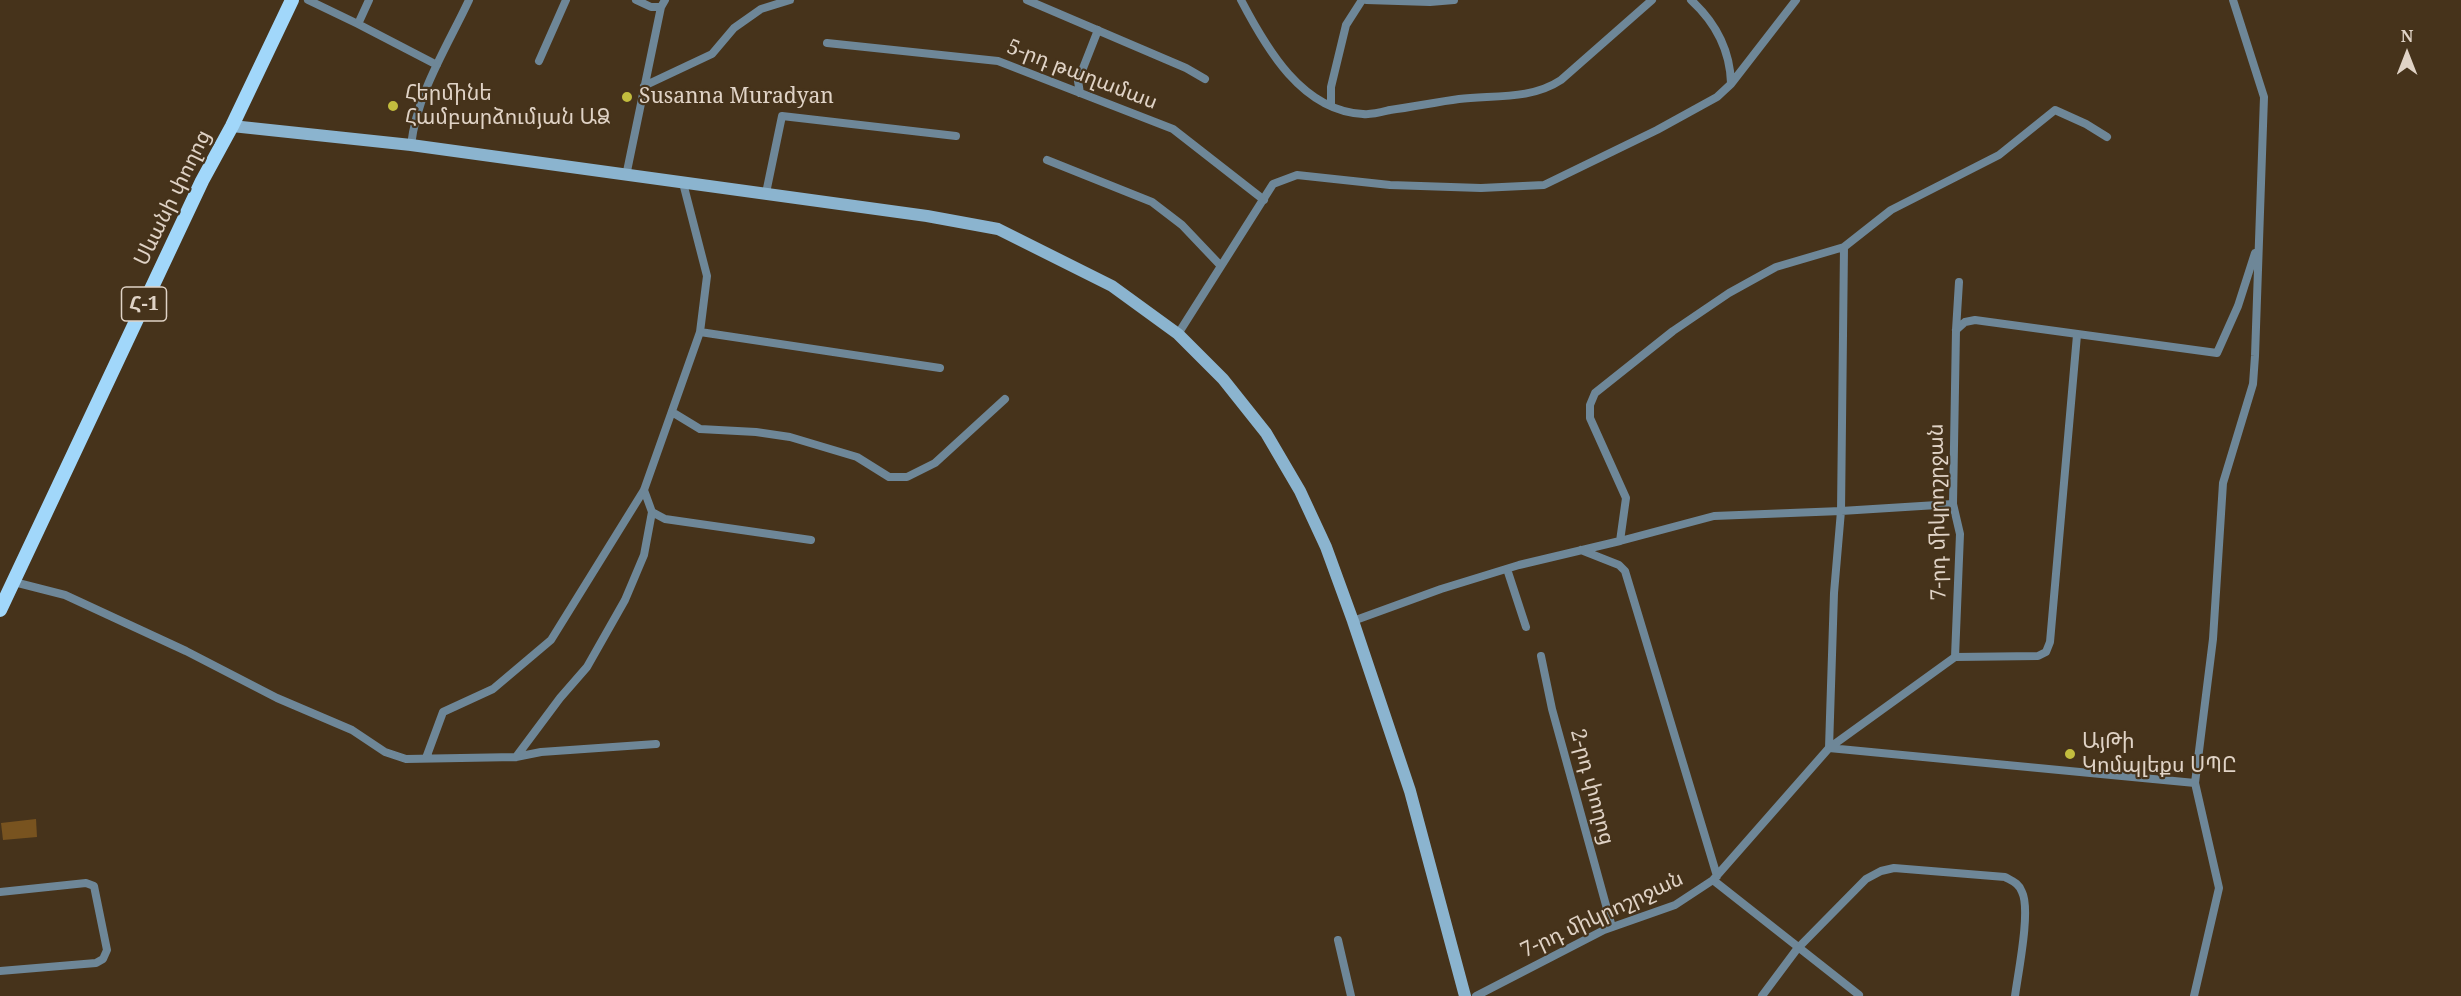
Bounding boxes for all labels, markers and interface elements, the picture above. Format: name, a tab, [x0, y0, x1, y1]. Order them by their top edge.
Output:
north arrow	[2377, 24, 2437, 84]
text: N	[2401, 25, 2413, 47]
street label: 5-րդ թաղամաս	[1003, 35, 1161, 115]
place label: Հերմինե Համբարձումյան ԱՁ	[405, 81, 611, 131]
place label: Susanna Muradyan	[639, 84, 834, 110]
marker: Susanna Muradyan	[620, 90, 634, 104]
marker: Հերմինե Համբարձումյան ԱՁ	[386, 99, 400, 113]
street label: Սևանի փողոց	[129, 126, 217, 270]
road number: Հ-1	[122, 287, 166, 321]
street label: 7-րդ միկրոշրջան	[1924, 423, 1952, 601]
street label: 2-րդ փողոց	[1564, 726, 1620, 848]
place label: ԱյԹի Կոմպլեքս ՍՊԸ	[2082, 729, 2237, 779]
marker: ԱյԹի Կոմպլեքս ՍՊԸ	[2063, 747, 2077, 761]
street label: 7-րդ միկրոշրջան	[1517, 866, 1687, 964]

